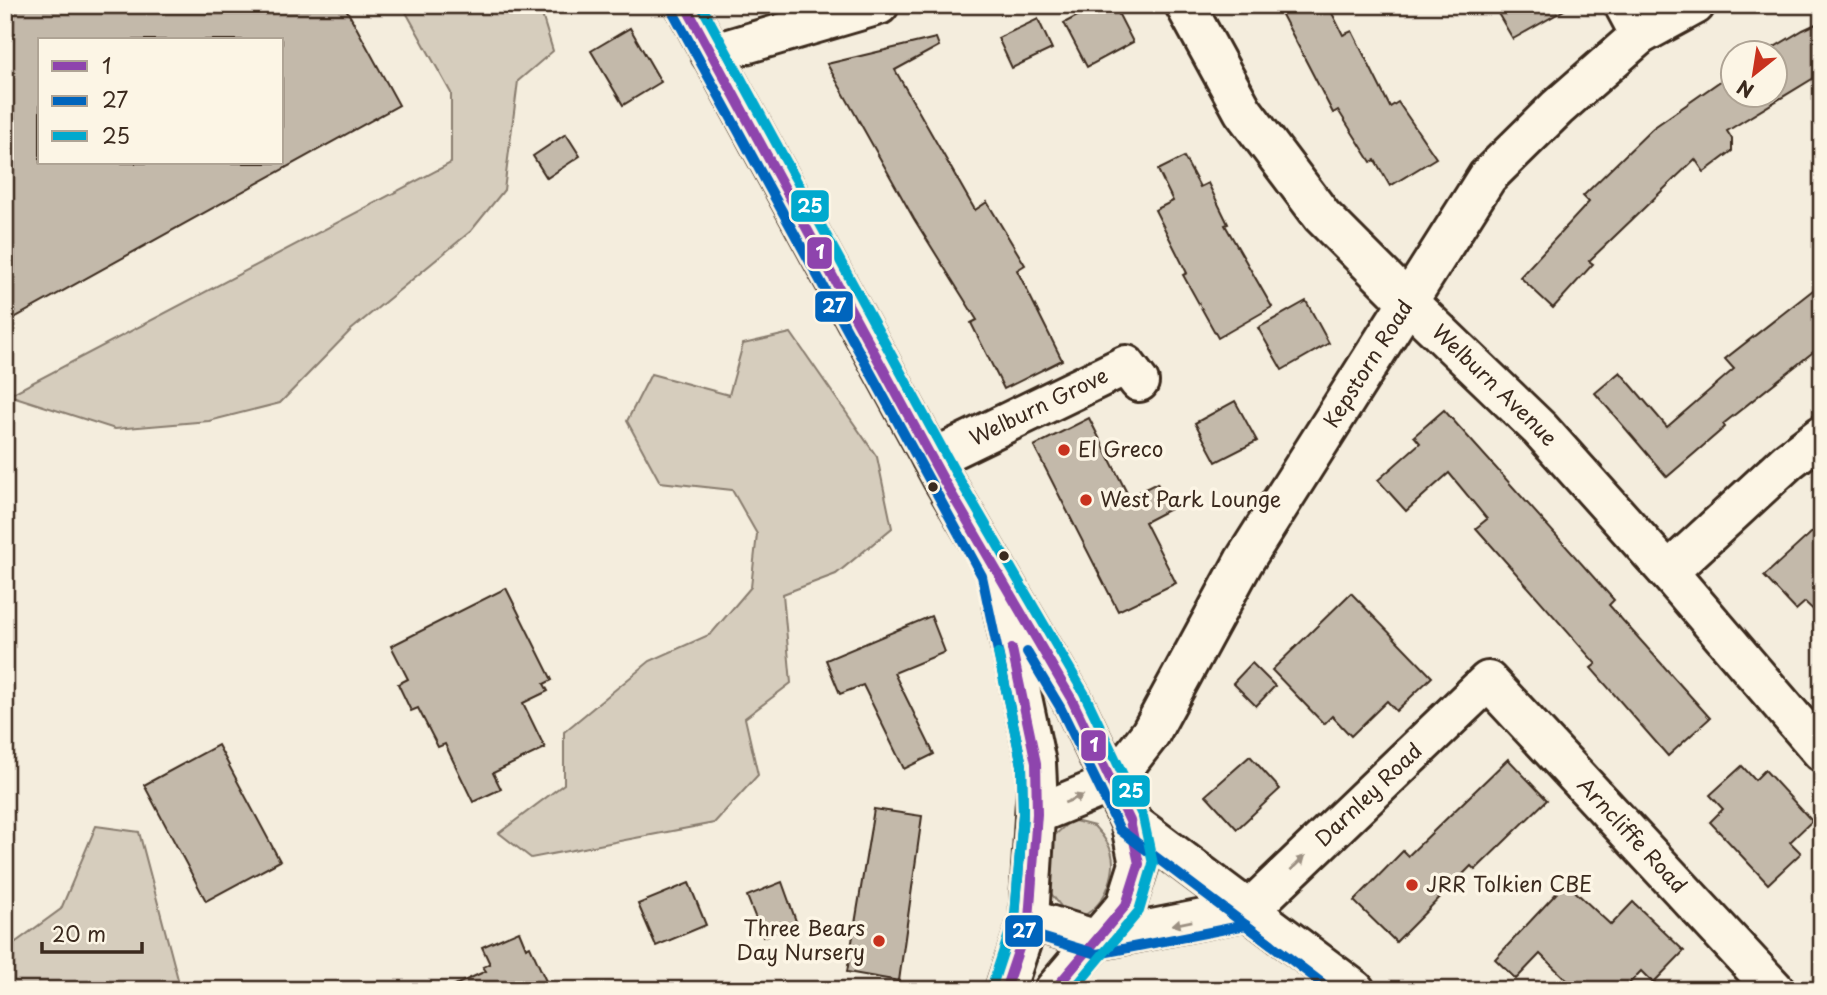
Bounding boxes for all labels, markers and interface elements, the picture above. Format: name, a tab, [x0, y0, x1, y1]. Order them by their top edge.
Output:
legend	[38, 38, 284, 164]
north arrow	[1718, 38, 1788, 108]
text: 1	[102, 49, 111, 81]
text: N	[1731, 74, 1759, 105]
text: 27	[102, 83, 128, 115]
text: 25	[102, 119, 130, 151]
line badge: 25	[790, 189, 830, 223]
text: 25	[797, 191, 823, 219]
line badge: 1	[806, 236, 833, 270]
text: 1	[815, 237, 825, 265]
line badge: 27	[814, 290, 854, 323]
text: 27	[822, 291, 846, 319]
street label: Kepstorn Road	[1314, 293, 1420, 433]
street label: Welburn Avenue	[1426, 316, 1566, 452]
street label: Welburn Grove	[964, 358, 1113, 453]
place label: El Greco	[1078, 432, 1163, 464]
marker: El Greco	[1056, 442, 1072, 458]
unlabelled marker	[926, 480, 940, 494]
place label: West Park Lounge	[1100, 482, 1281, 514]
marker: West Park Lounge	[1078, 492, 1094, 508]
unlabelled marker	[997, 549, 1011, 563]
line badge: 1	[1080, 729, 1107, 762]
text: 1	[1089, 730, 1099, 758]
street label: Darnley Road	[1307, 734, 1428, 853]
street label: Arncliffe Road	[1571, 769, 1695, 900]
line badge: 25	[1111, 774, 1151, 808]
text: 25	[1118, 776, 1144, 804]
one-way arrow	[1064, 793, 1085, 804]
one-way arrow	[1289, 856, 1306, 872]
place label: JRR Tolkien CBE	[1426, 867, 1592, 899]
marker: JRR Tolkien CBE	[1404, 877, 1420, 893]
scale bar	[42, 911, 142, 955]
place label: Three Bears Day Nursery	[737, 911, 865, 967]
line badge: 27	[1004, 914, 1044, 948]
text: 27	[1012, 916, 1036, 944]
text: 20 m	[52, 917, 106, 949]
one-way arrow	[1171, 918, 1193, 929]
marker: Three Bears Day Nursery	[871, 933, 887, 949]

